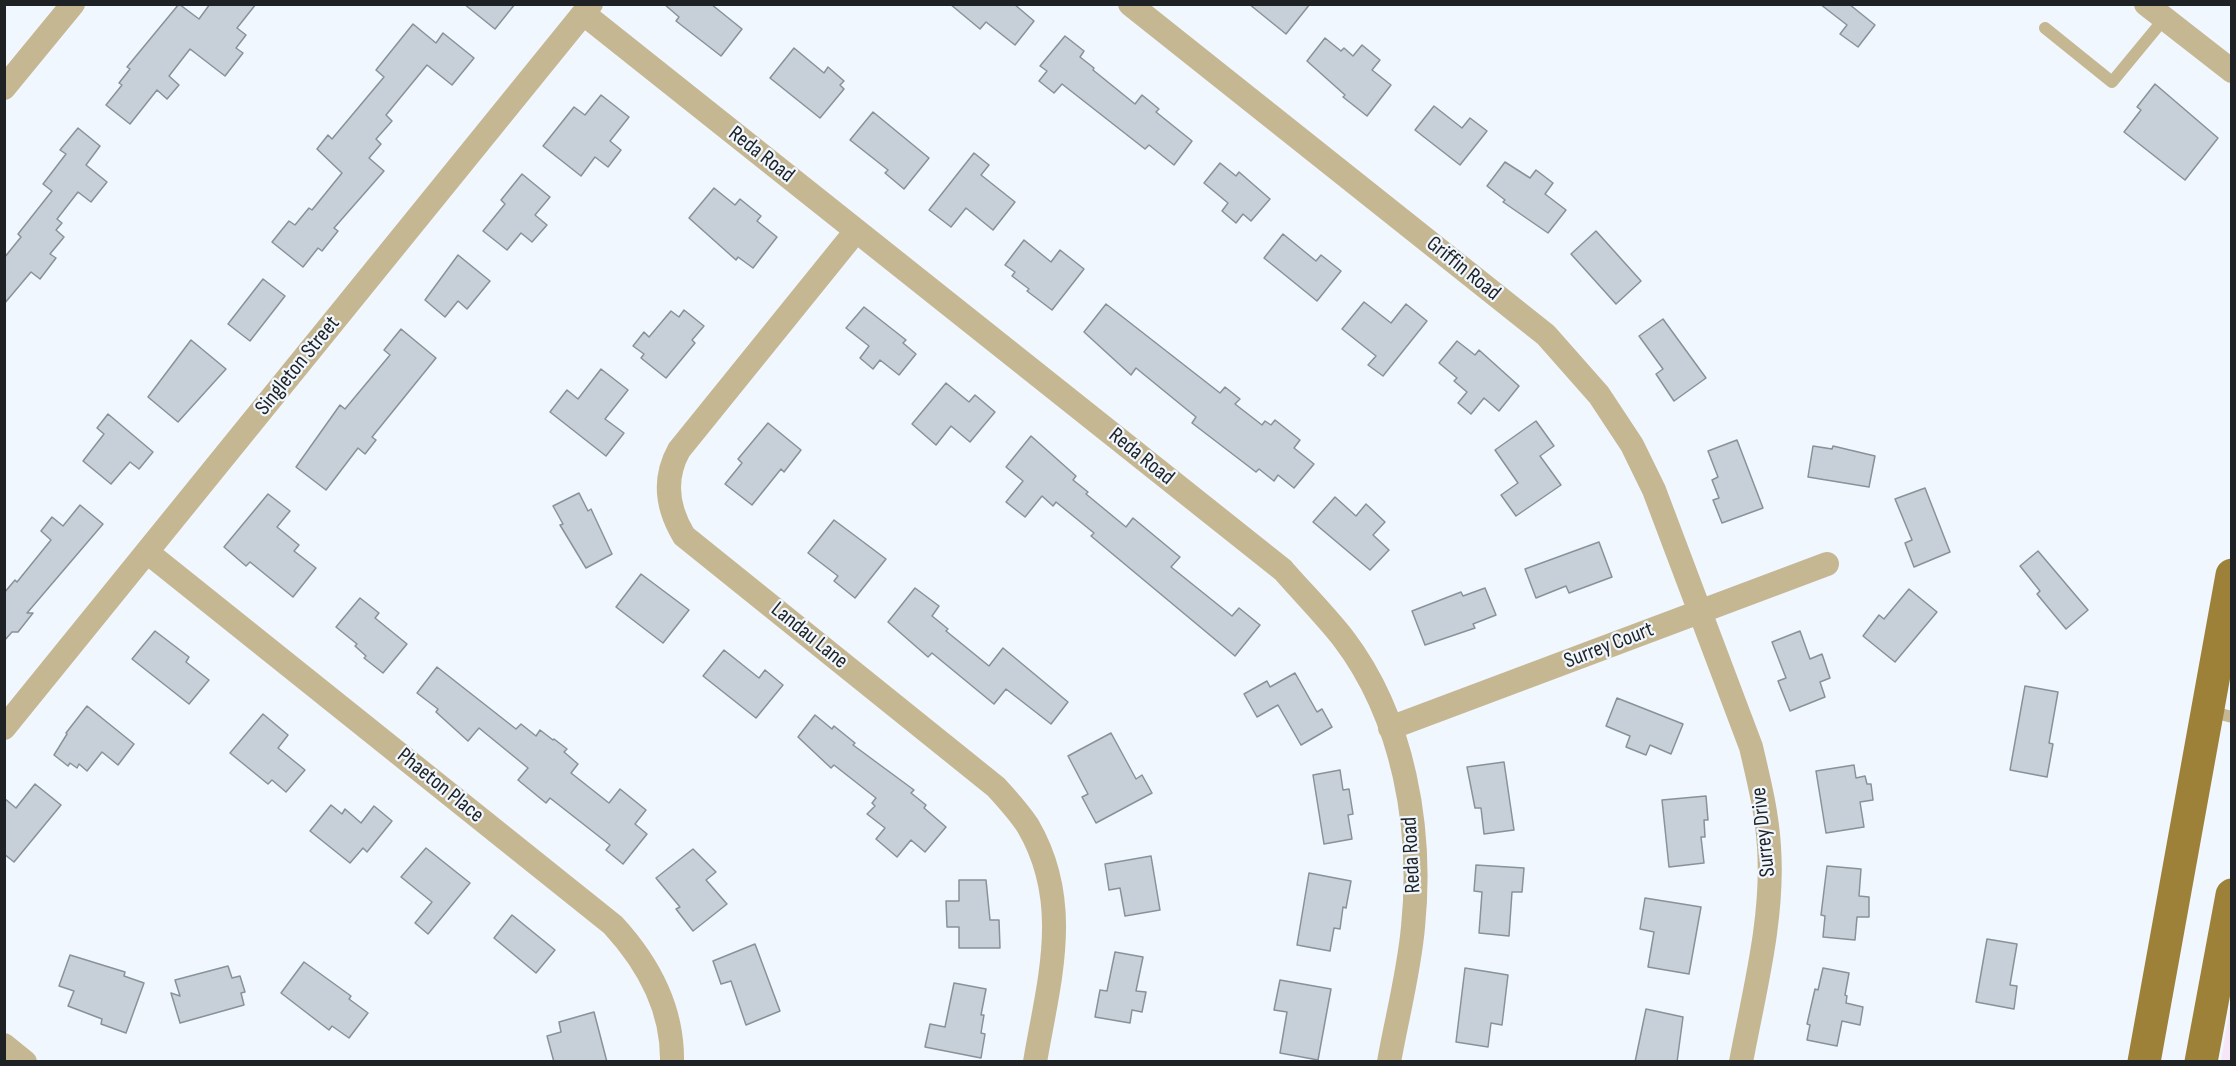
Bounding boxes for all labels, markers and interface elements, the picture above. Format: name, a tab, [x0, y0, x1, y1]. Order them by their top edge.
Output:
street label: Reda Road	[723, 121, 799, 189]
street label: Griffin Road	[1421, 231, 1505, 307]
street label: Singleton Street	[250, 311, 346, 421]
street label: Reda Road	[1103, 423, 1179, 491]
street label: Landau Lane	[765, 597, 853, 675]
street label: Surrey Court	[1561, 617, 1657, 675]
street label: Phaeton Place	[391, 743, 489, 829]
street label: Surrey Drive	[1746, 786, 1782, 878]
street label: Reda Road	[1397, 816, 1427, 894]

